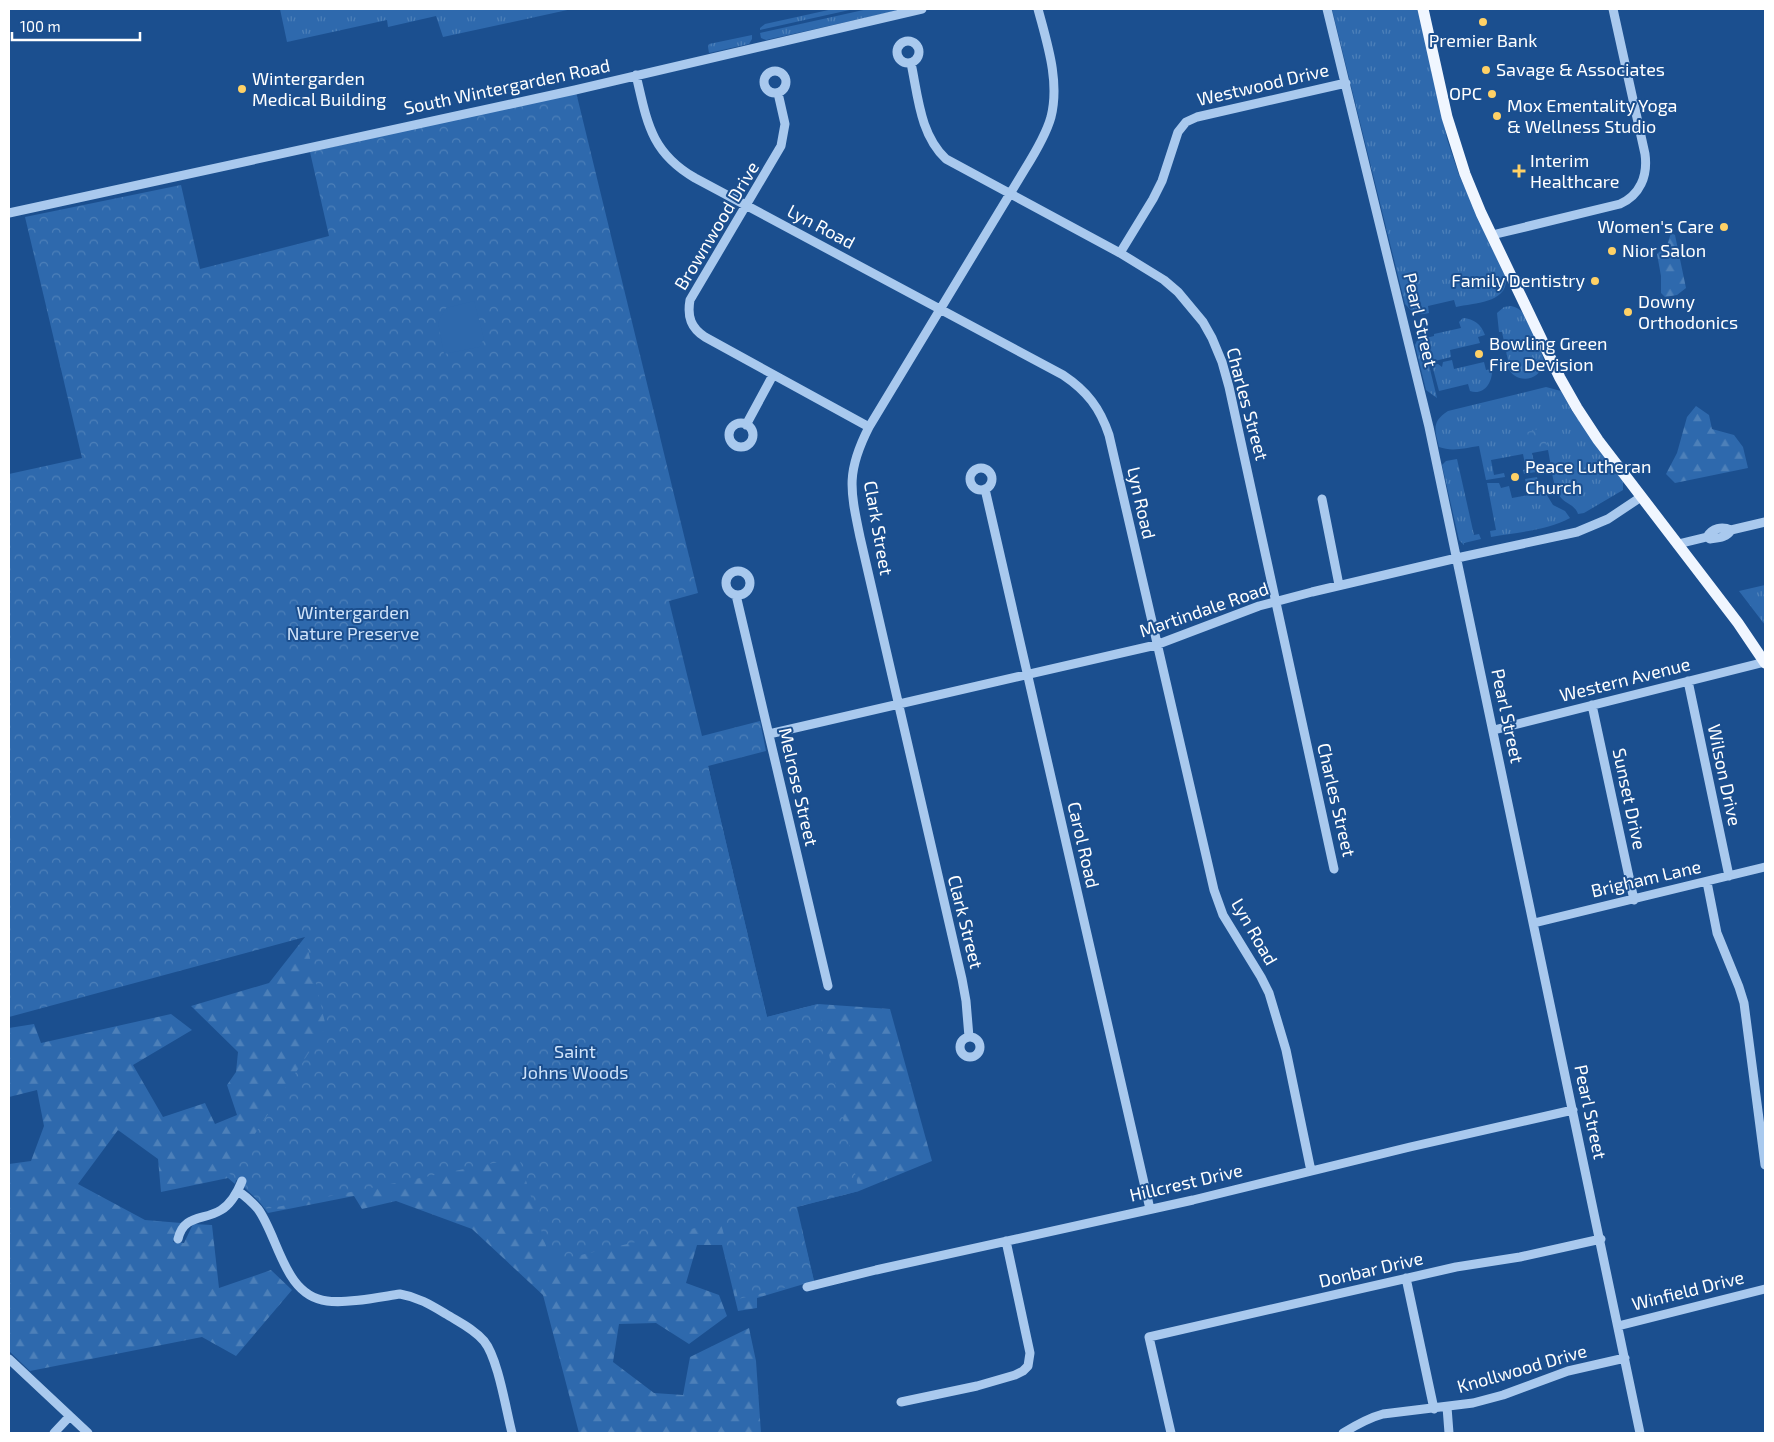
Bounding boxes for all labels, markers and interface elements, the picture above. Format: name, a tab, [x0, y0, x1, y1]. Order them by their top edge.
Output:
scale bar	[12, 10, 140, 42]
marker: Premier Bank	[1477, 16, 1489, 28]
text: 100 m	[20, 17, 61, 35]
place label: Premier Bank	[1429, 29, 1537, 51]
street label: South Wintergarden Road	[402, 53, 612, 119]
street label: Westwood Drive	[1195, 58, 1331, 110]
place label: Savage & Associates	[1496, 58, 1665, 80]
marker: Savage & Associates	[1480, 64, 1492, 76]
place label: Wintergarden Medical Building	[252, 67, 386, 110]
place label: OPC	[1449, 82, 1482, 104]
marker: Wintergarden Medical Building	[236, 83, 248, 95]
marker: OPC	[1486, 88, 1498, 100]
place label: Mox Ementality Yoga & Wellness Studio	[1507, 94, 1677, 137]
marker: Mox Ementality Yoga & Wellness Studio	[1491, 110, 1503, 122]
place label: Interim Healthcare	[1530, 149, 1619, 192]
street label: Brownwood Drive	[669, 157, 763, 294]
marker: Interim Healthcare	[1512, 164, 1526, 178]
street label: Lyn Road	[784, 199, 859, 253]
place label: Women's Care	[1598, 215, 1714, 237]
marker: Women's Care	[1718, 221, 1730, 233]
place label: Nior Salon	[1622, 239, 1706, 261]
marker: Nior Salon	[1606, 245, 1618, 257]
place label: Family Dentistry	[1451, 269, 1585, 291]
street label: Pearl Street	[1399, 270, 1443, 369]
marker: Family Dentistry	[1589, 275, 1601, 287]
place label: Downy Orthodonics	[1638, 290, 1738, 333]
marker: Downy Orthodonics	[1622, 306, 1634, 318]
place label: Bowling Green Fire Devision	[1489, 332, 1608, 375]
street label: Charles Street	[1222, 345, 1274, 463]
marker: Bowling Green Fire Devision	[1473, 348, 1485, 360]
place label: Peace Lutheran Church	[1525, 455, 1651, 498]
street label: Lyn Road	[1123, 465, 1161, 541]
marker: Peace Lutheran Church	[1509, 471, 1521, 483]
street label: Clark Street	[860, 479, 898, 577]
street label: Martindale Road	[1136, 577, 1271, 641]
park label: Wintergarden Nature Preserve	[287, 601, 419, 644]
street label: Western Avenue	[1557, 652, 1692, 706]
street label: Pearl Street	[1487, 666, 1529, 765]
street label: Wilson Drive	[1703, 722, 1746, 828]
street label: Melrose Street	[775, 725, 823, 848]
street label: Charles Street	[1313, 741, 1361, 859]
street label: Sunset Drive	[1608, 746, 1651, 852]
street label: Carol Road	[1063, 800, 1105, 890]
street label: Brigham Lane	[1589, 855, 1703, 901]
street label: Clark Street	[944, 873, 988, 971]
street label: Lyn Road	[1227, 894, 1283, 969]
park label: Saint Johns Woods	[522, 1040, 628, 1083]
street label: Pearl Street	[1570, 1062, 1612, 1161]
street label: Hillcrest Drive	[1127, 1158, 1244, 1206]
street label: Donbar Drive	[1316, 1246, 1425, 1292]
street label: Winfield Drive	[1629, 1265, 1746, 1315]
street label: Knollwood Drive	[1454, 1339, 1589, 1397]

